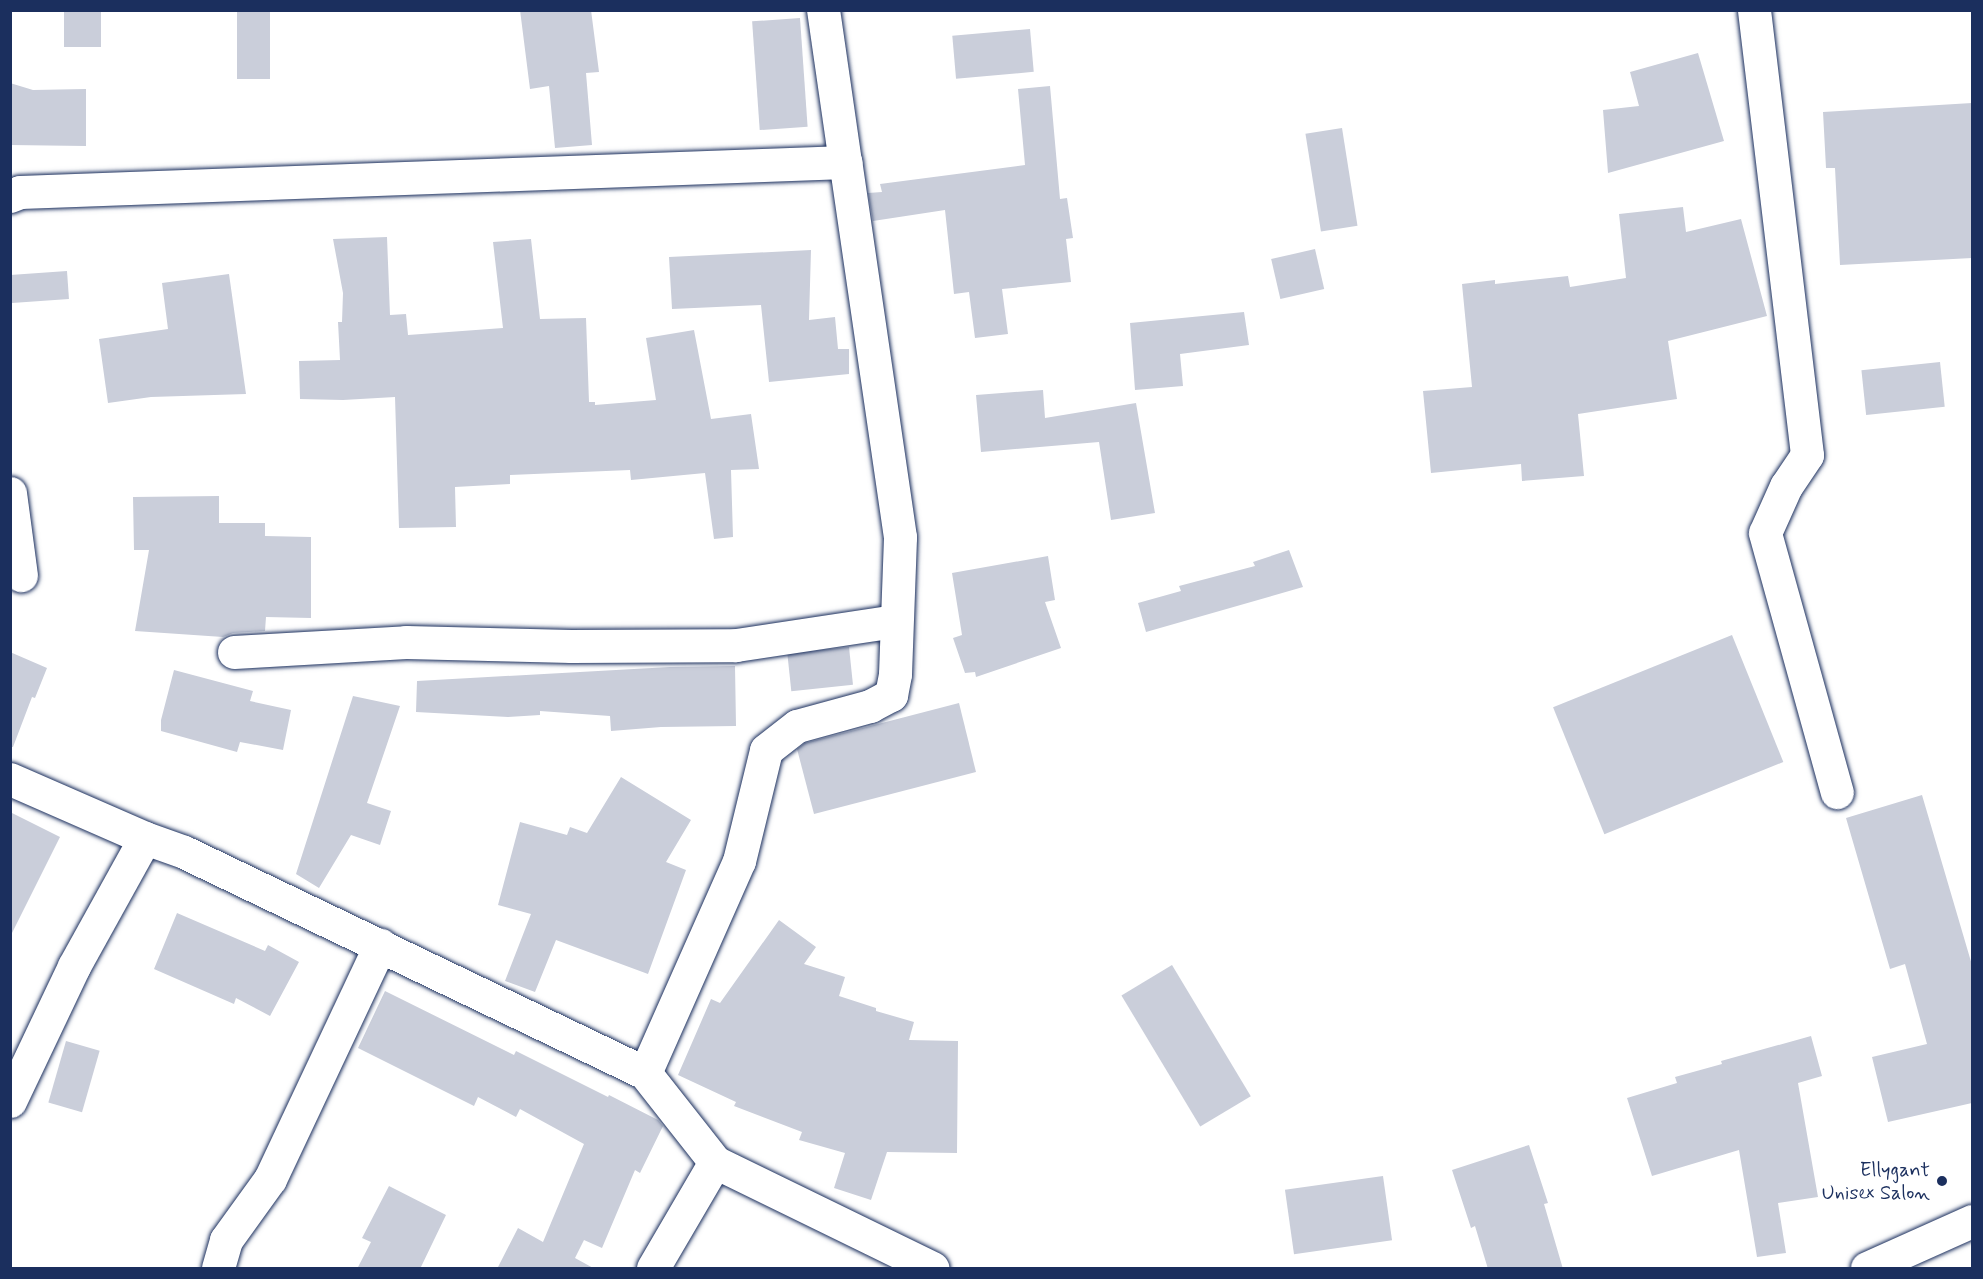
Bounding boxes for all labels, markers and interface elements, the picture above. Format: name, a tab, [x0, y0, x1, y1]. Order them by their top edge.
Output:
place label: Ellygant Unisex Salon	[1822, 1158, 1930, 1205]
marker: Ellygant Unisex Salon	[1935, 1174, 1949, 1188]

